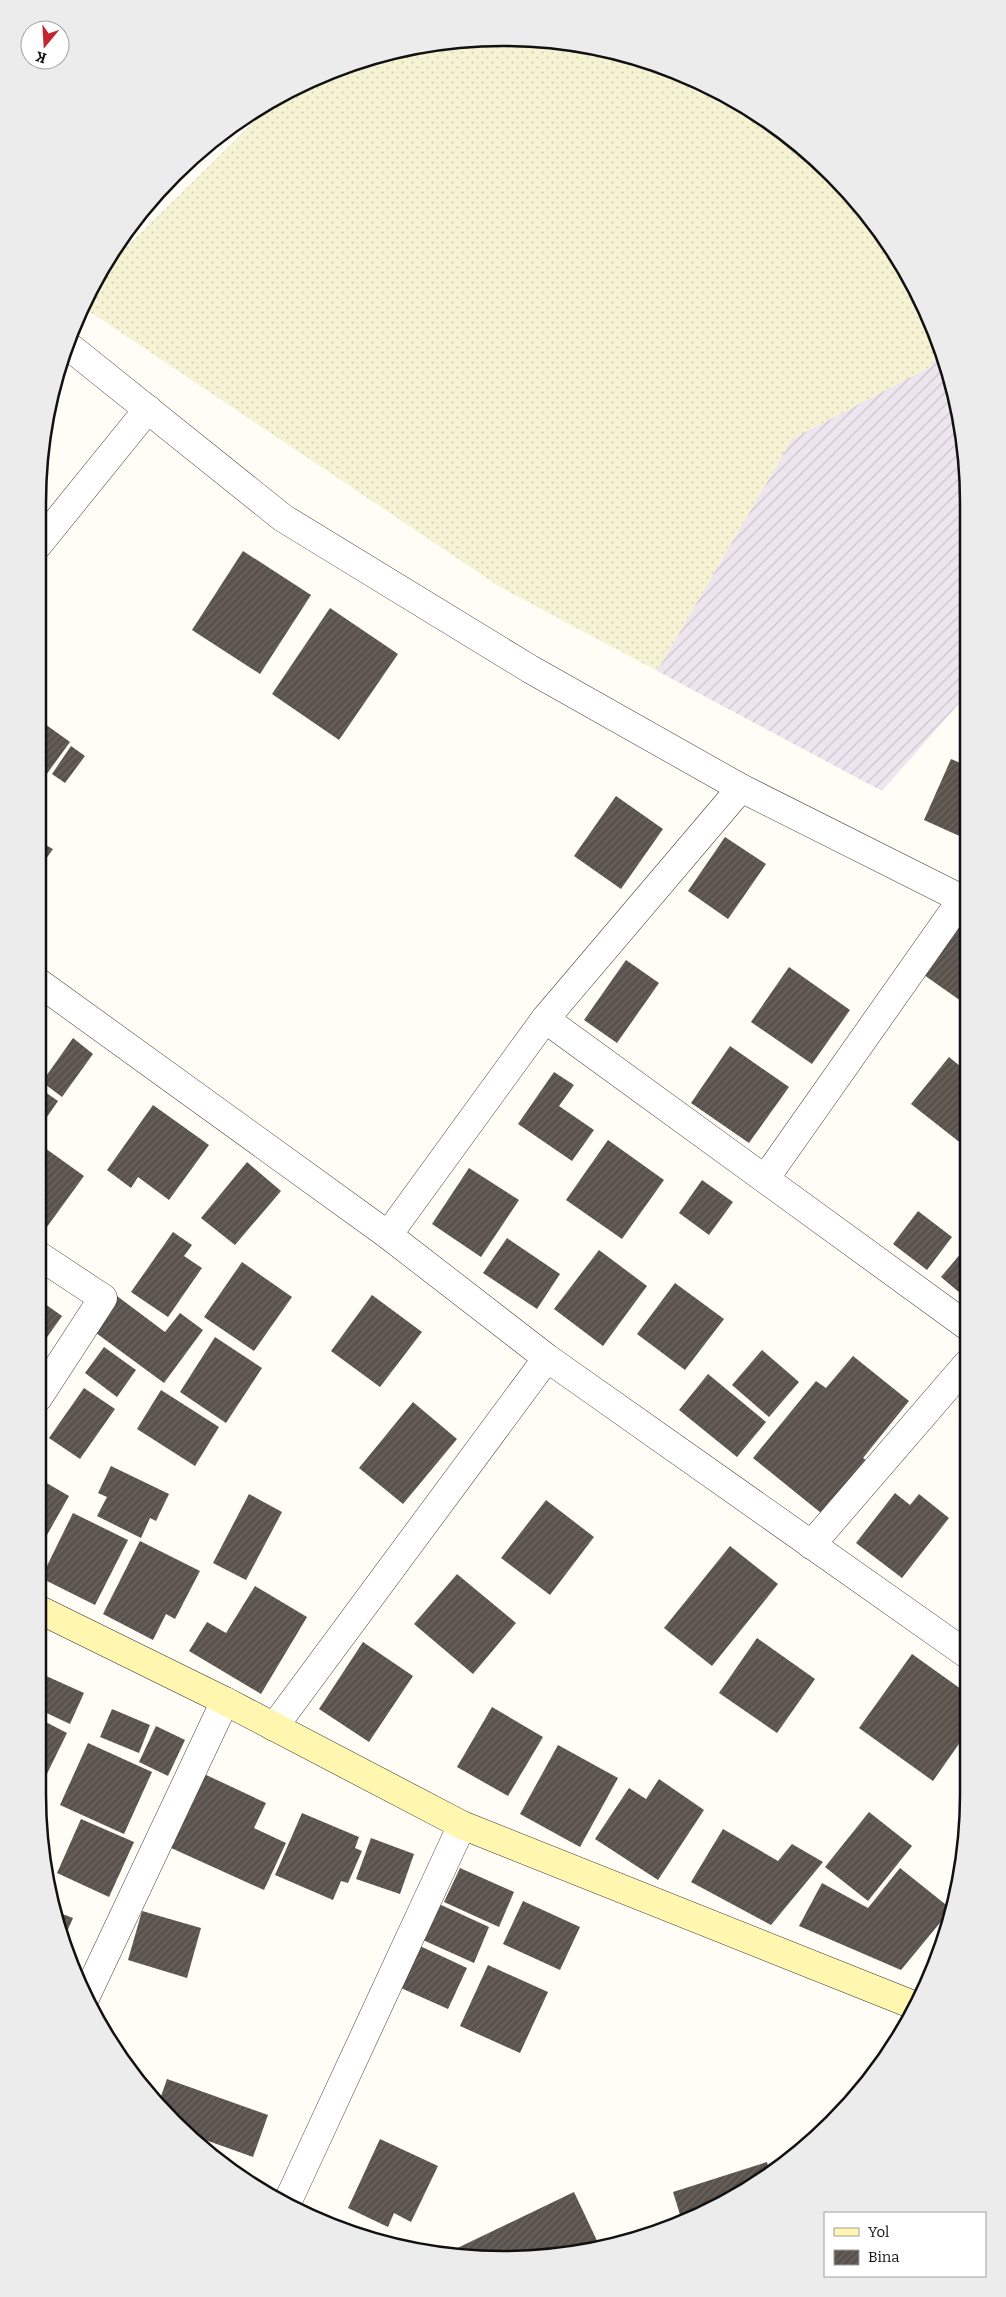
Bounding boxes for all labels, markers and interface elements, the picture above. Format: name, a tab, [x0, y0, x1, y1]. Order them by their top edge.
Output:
north arrow	[20, 20, 70, 70]
text: K	[34, 47, 49, 67]
legend	[824, 2212, 986, 2277]
text: Yol	[868, 2223, 889, 2241]
text: Bina	[868, 2248, 900, 2266]

